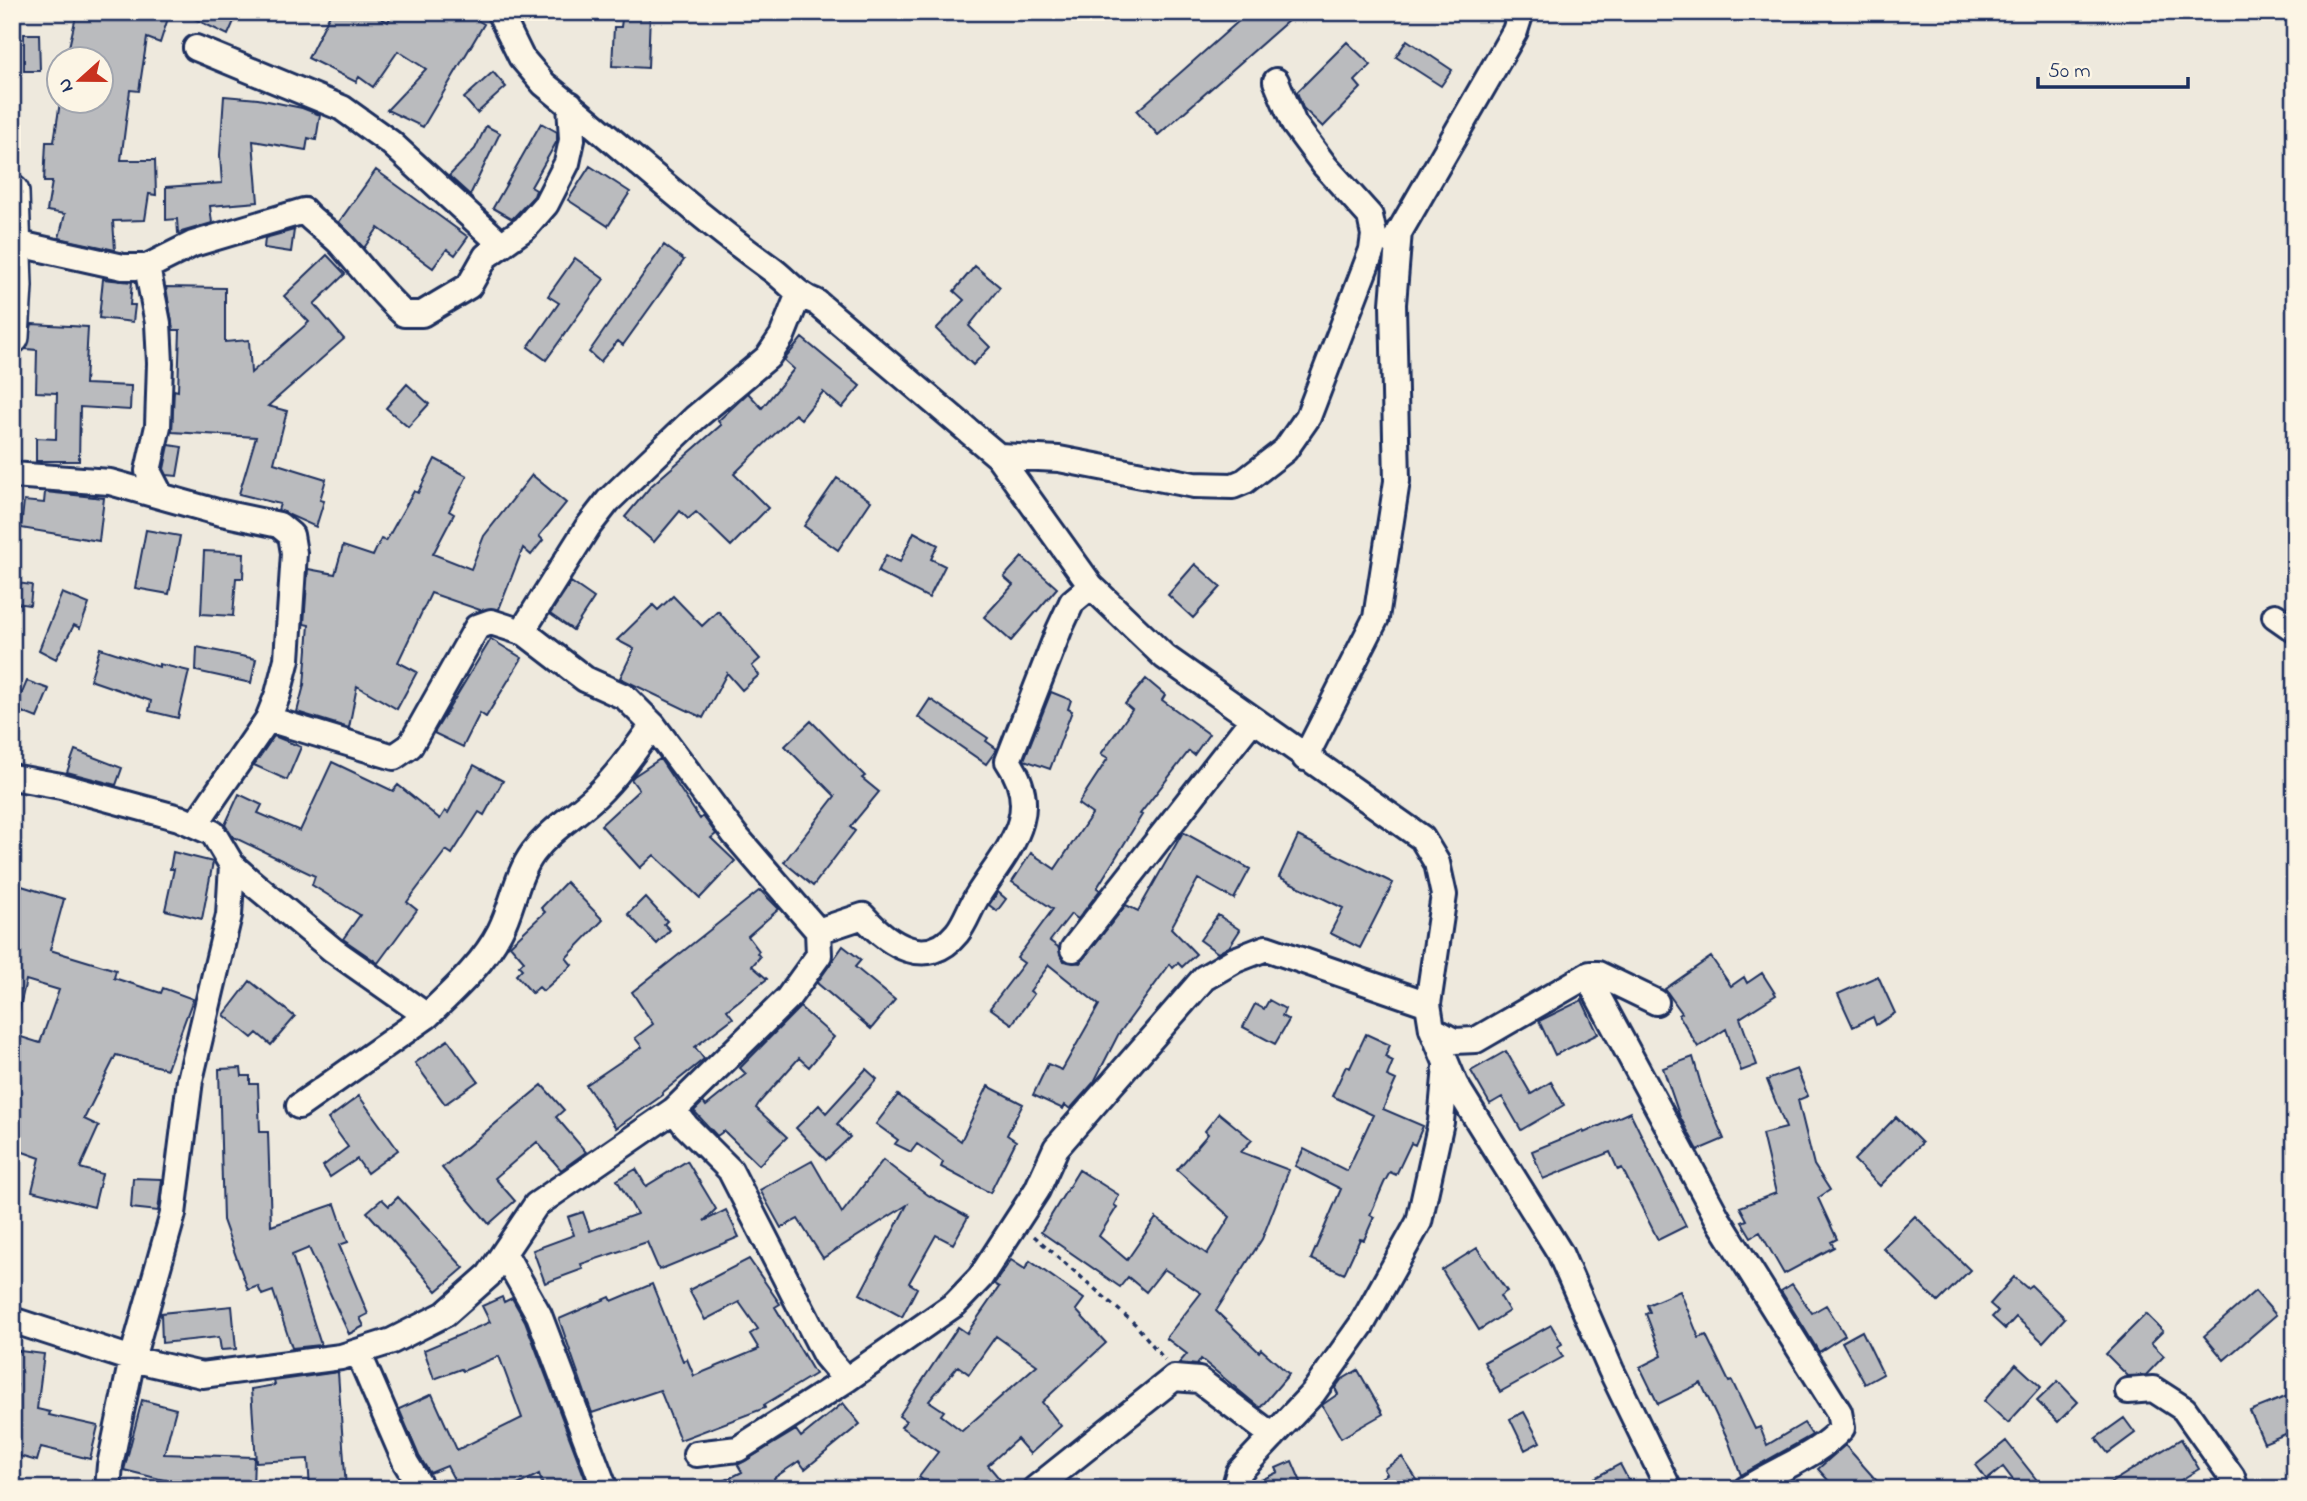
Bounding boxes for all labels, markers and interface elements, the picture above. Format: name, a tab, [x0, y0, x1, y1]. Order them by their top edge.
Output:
north arrow	[46, 46, 116, 116]
scale bar	[2038, 46, 2188, 90]
text: 50 m	[2048, 57, 2091, 87]
text: N	[51, 74, 81, 96]

